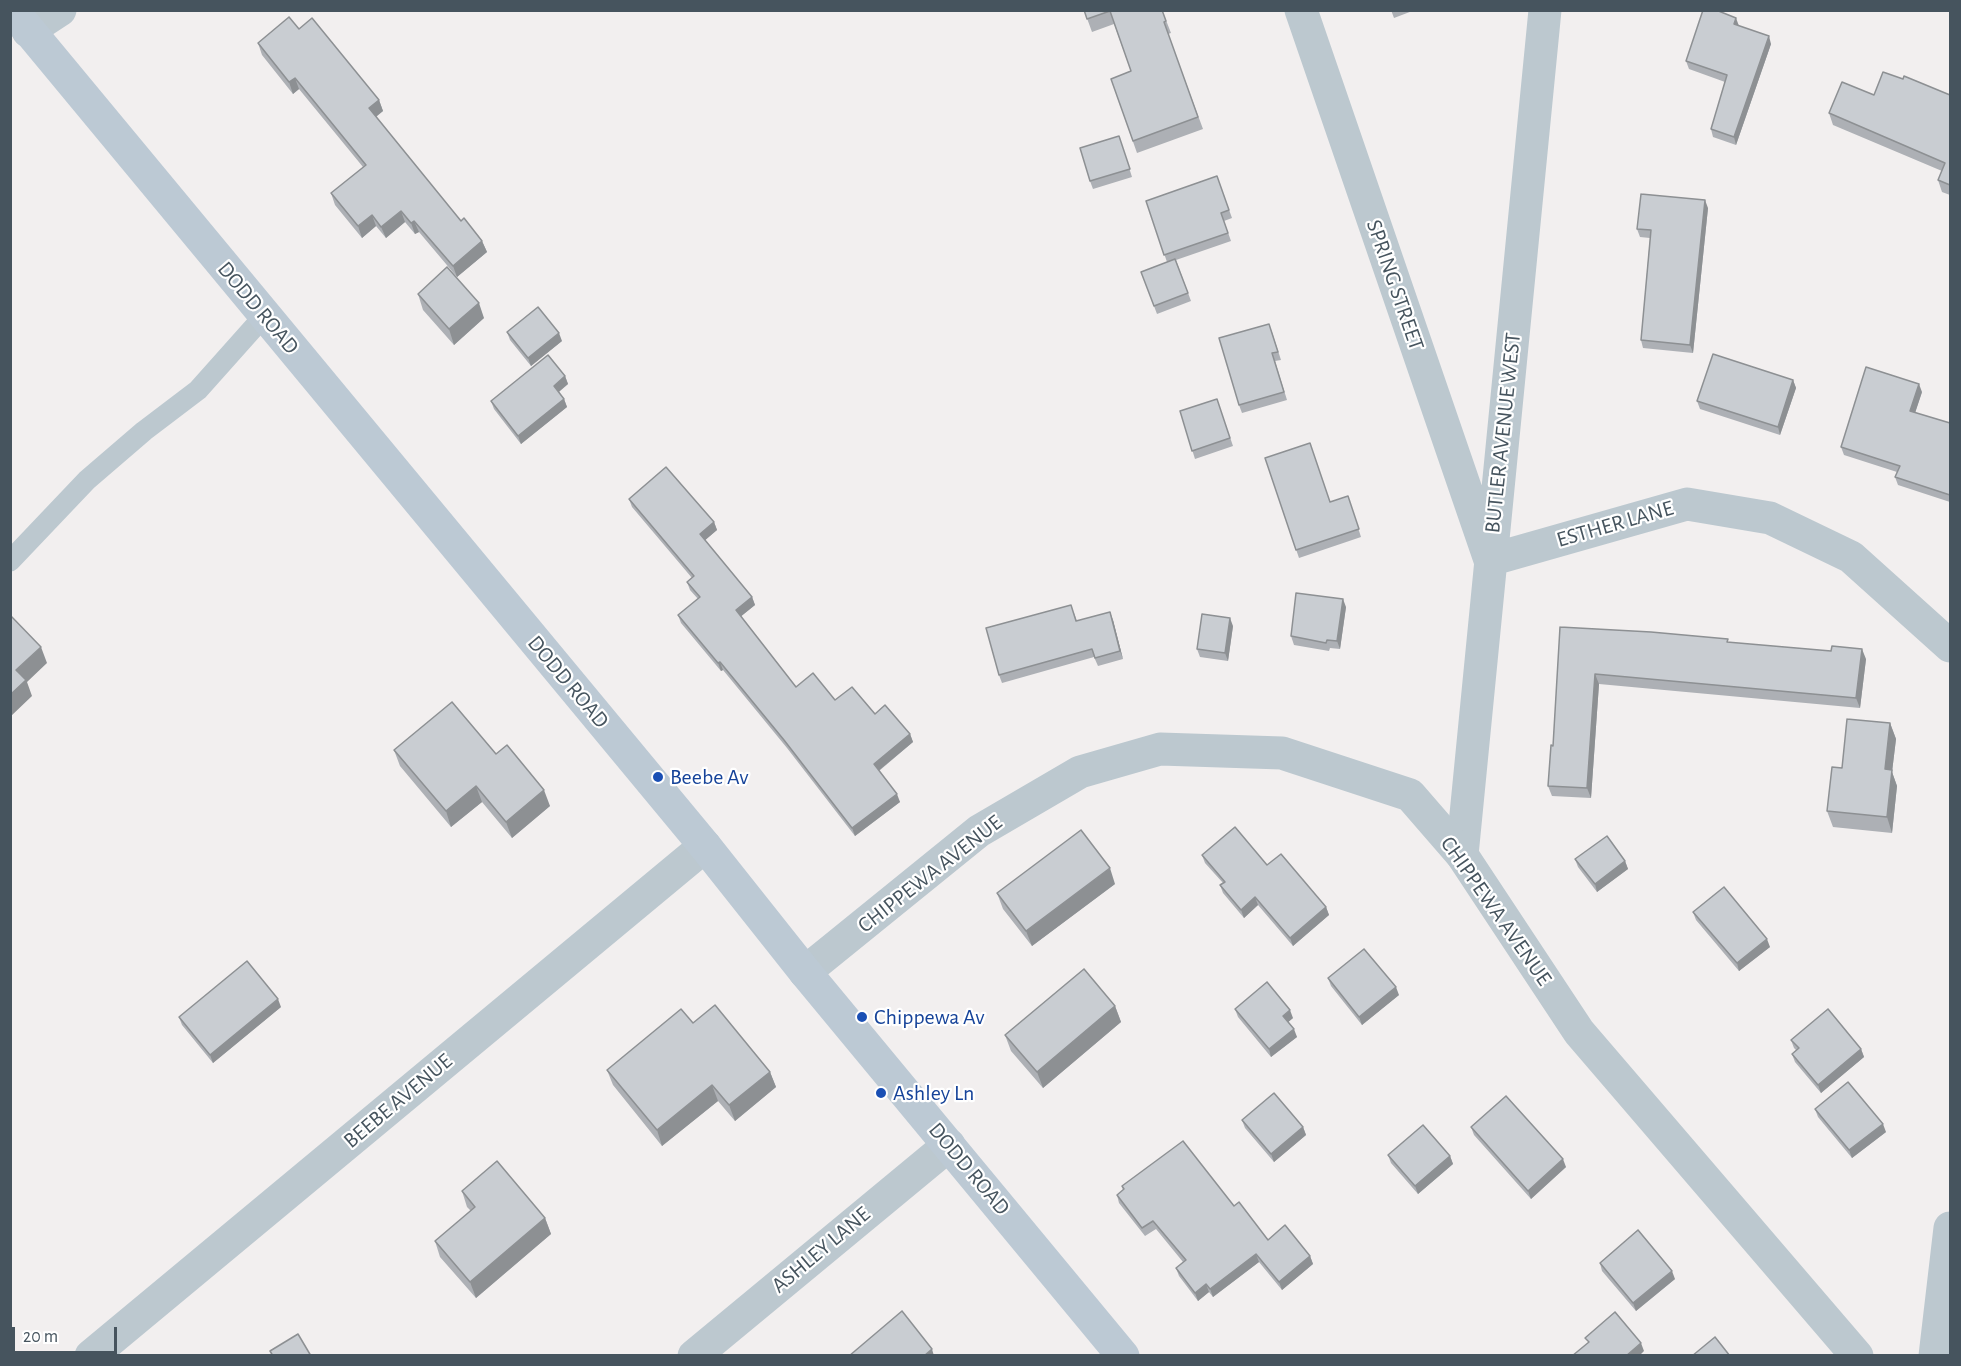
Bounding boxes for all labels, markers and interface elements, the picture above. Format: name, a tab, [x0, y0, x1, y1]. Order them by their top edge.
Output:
street label: SPRING STREET	[1360, 216, 1430, 354]
street label: DODD ROAD	[212, 256, 304, 360]
street label: BUTLER AVENUE WEST	[1479, 332, 1527, 534]
street label: ESTHER LANE	[1553, 495, 1677, 553]
street label: DODD ROAD	[522, 630, 614, 734]
place label: Beebe Av	[670, 764, 749, 790]
marker: Beebe Av	[651, 770, 665, 784]
street label: CHIPPEWA AVENUE	[853, 809, 1007, 939]
street label: CHIPPEWA AVENUE	[1435, 831, 1557, 991]
place label: Chippewa Av	[874, 1004, 985, 1030]
marker: Chippewa Av	[855, 1010, 869, 1024]
street label: BEEBE AVENUE	[338, 1048, 458, 1154]
place label: Ashley Ln	[893, 1080, 974, 1106]
marker: Ashley Ln	[874, 1086, 888, 1100]
street label: DODD ROAD	[923, 1117, 1015, 1221]
street label: ASHLEY LANE	[766, 1201, 876, 1299]
scale bar	[15, 1315, 120, 1353]
text: 20 m	[23, 1328, 58, 1346]

